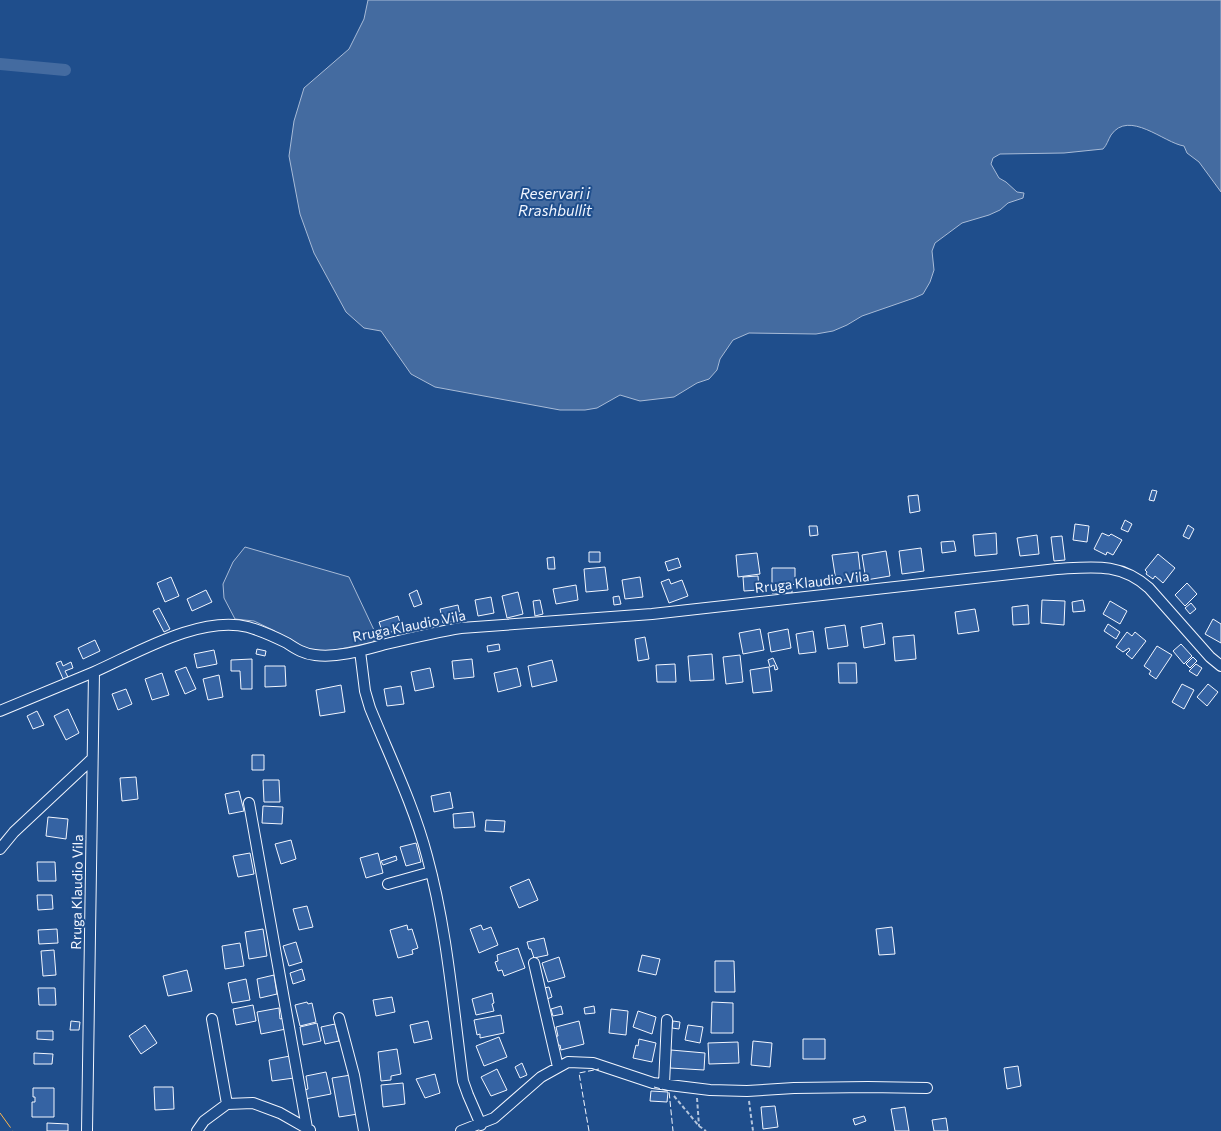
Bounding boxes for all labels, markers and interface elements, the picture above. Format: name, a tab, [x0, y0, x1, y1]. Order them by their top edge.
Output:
water label: Reservari i Rrashbullit	[518, 184, 593, 219]
street label: Rruga Klaudio Vila	[754, 567, 870, 596]
street label: Rruga Klaudio Vila	[351, 606, 467, 645]
street label: Rruga Klaudio Vila	[67, 834, 86, 950]

